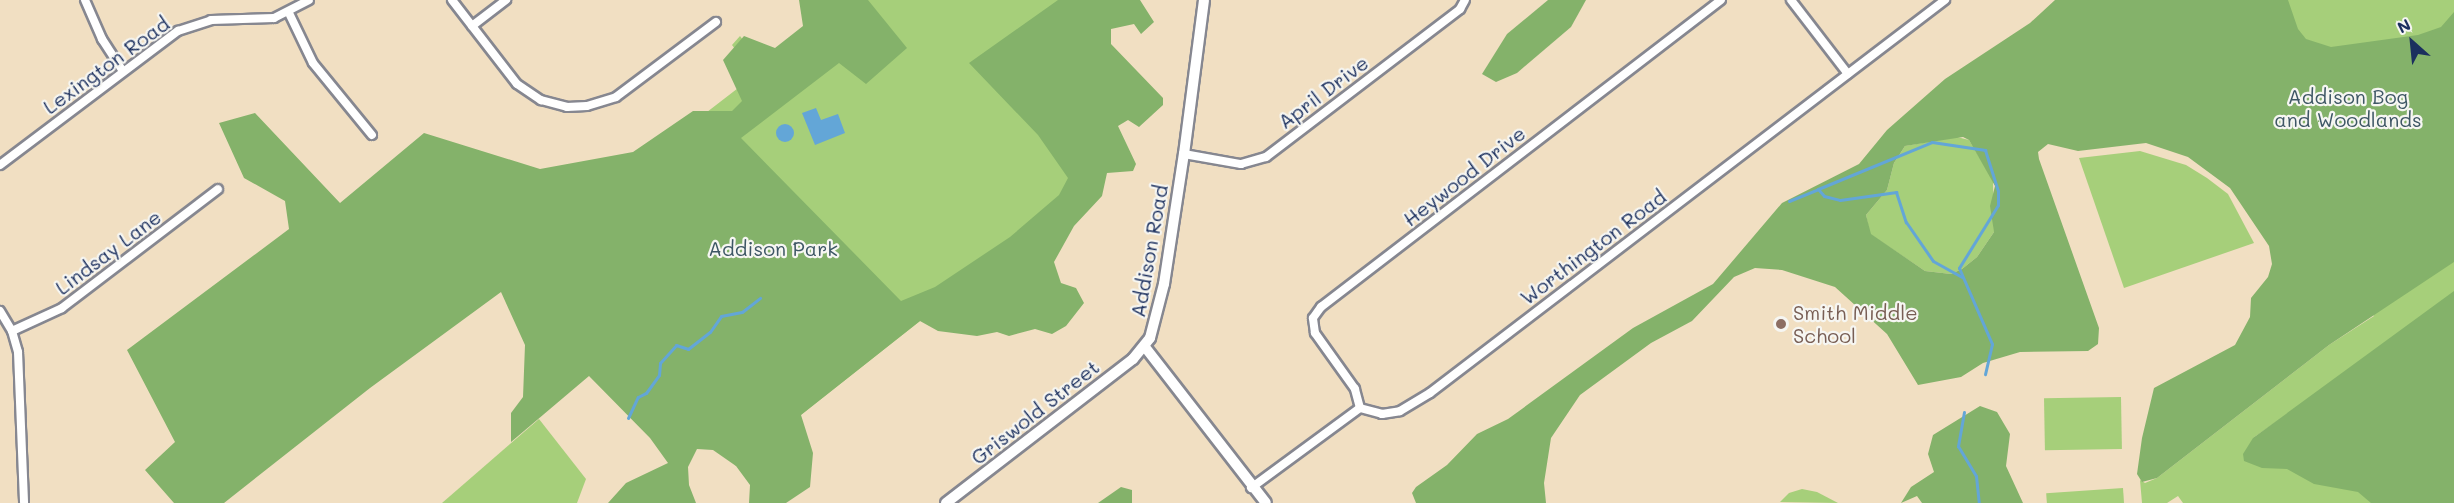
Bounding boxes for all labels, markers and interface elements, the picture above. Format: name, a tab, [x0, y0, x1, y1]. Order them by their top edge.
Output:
street label: Lexington Road	[38, 11, 174, 119]
north arrow	[2382, 12, 2442, 72]
text: N	[2393, 13, 2414, 38]
street label: April Drive	[1273, 50, 1373, 134]
park label: Addison Bog and Woodlands	[2274, 84, 2422, 131]
street label: Heywood Drive	[1398, 121, 1530, 231]
street label: Addison Road	[1126, 183, 1172, 319]
street label: Worthington Road	[1515, 184, 1671, 310]
street label: Lindsay Lane	[51, 205, 165, 299]
park label: Addison Park	[708, 236, 838, 260]
place label: Smith Middle School	[1793, 300, 1918, 347]
marker: Smith Middle School	[1774, 317, 1788, 331]
street label: Griswold Street	[966, 355, 1104, 469]

